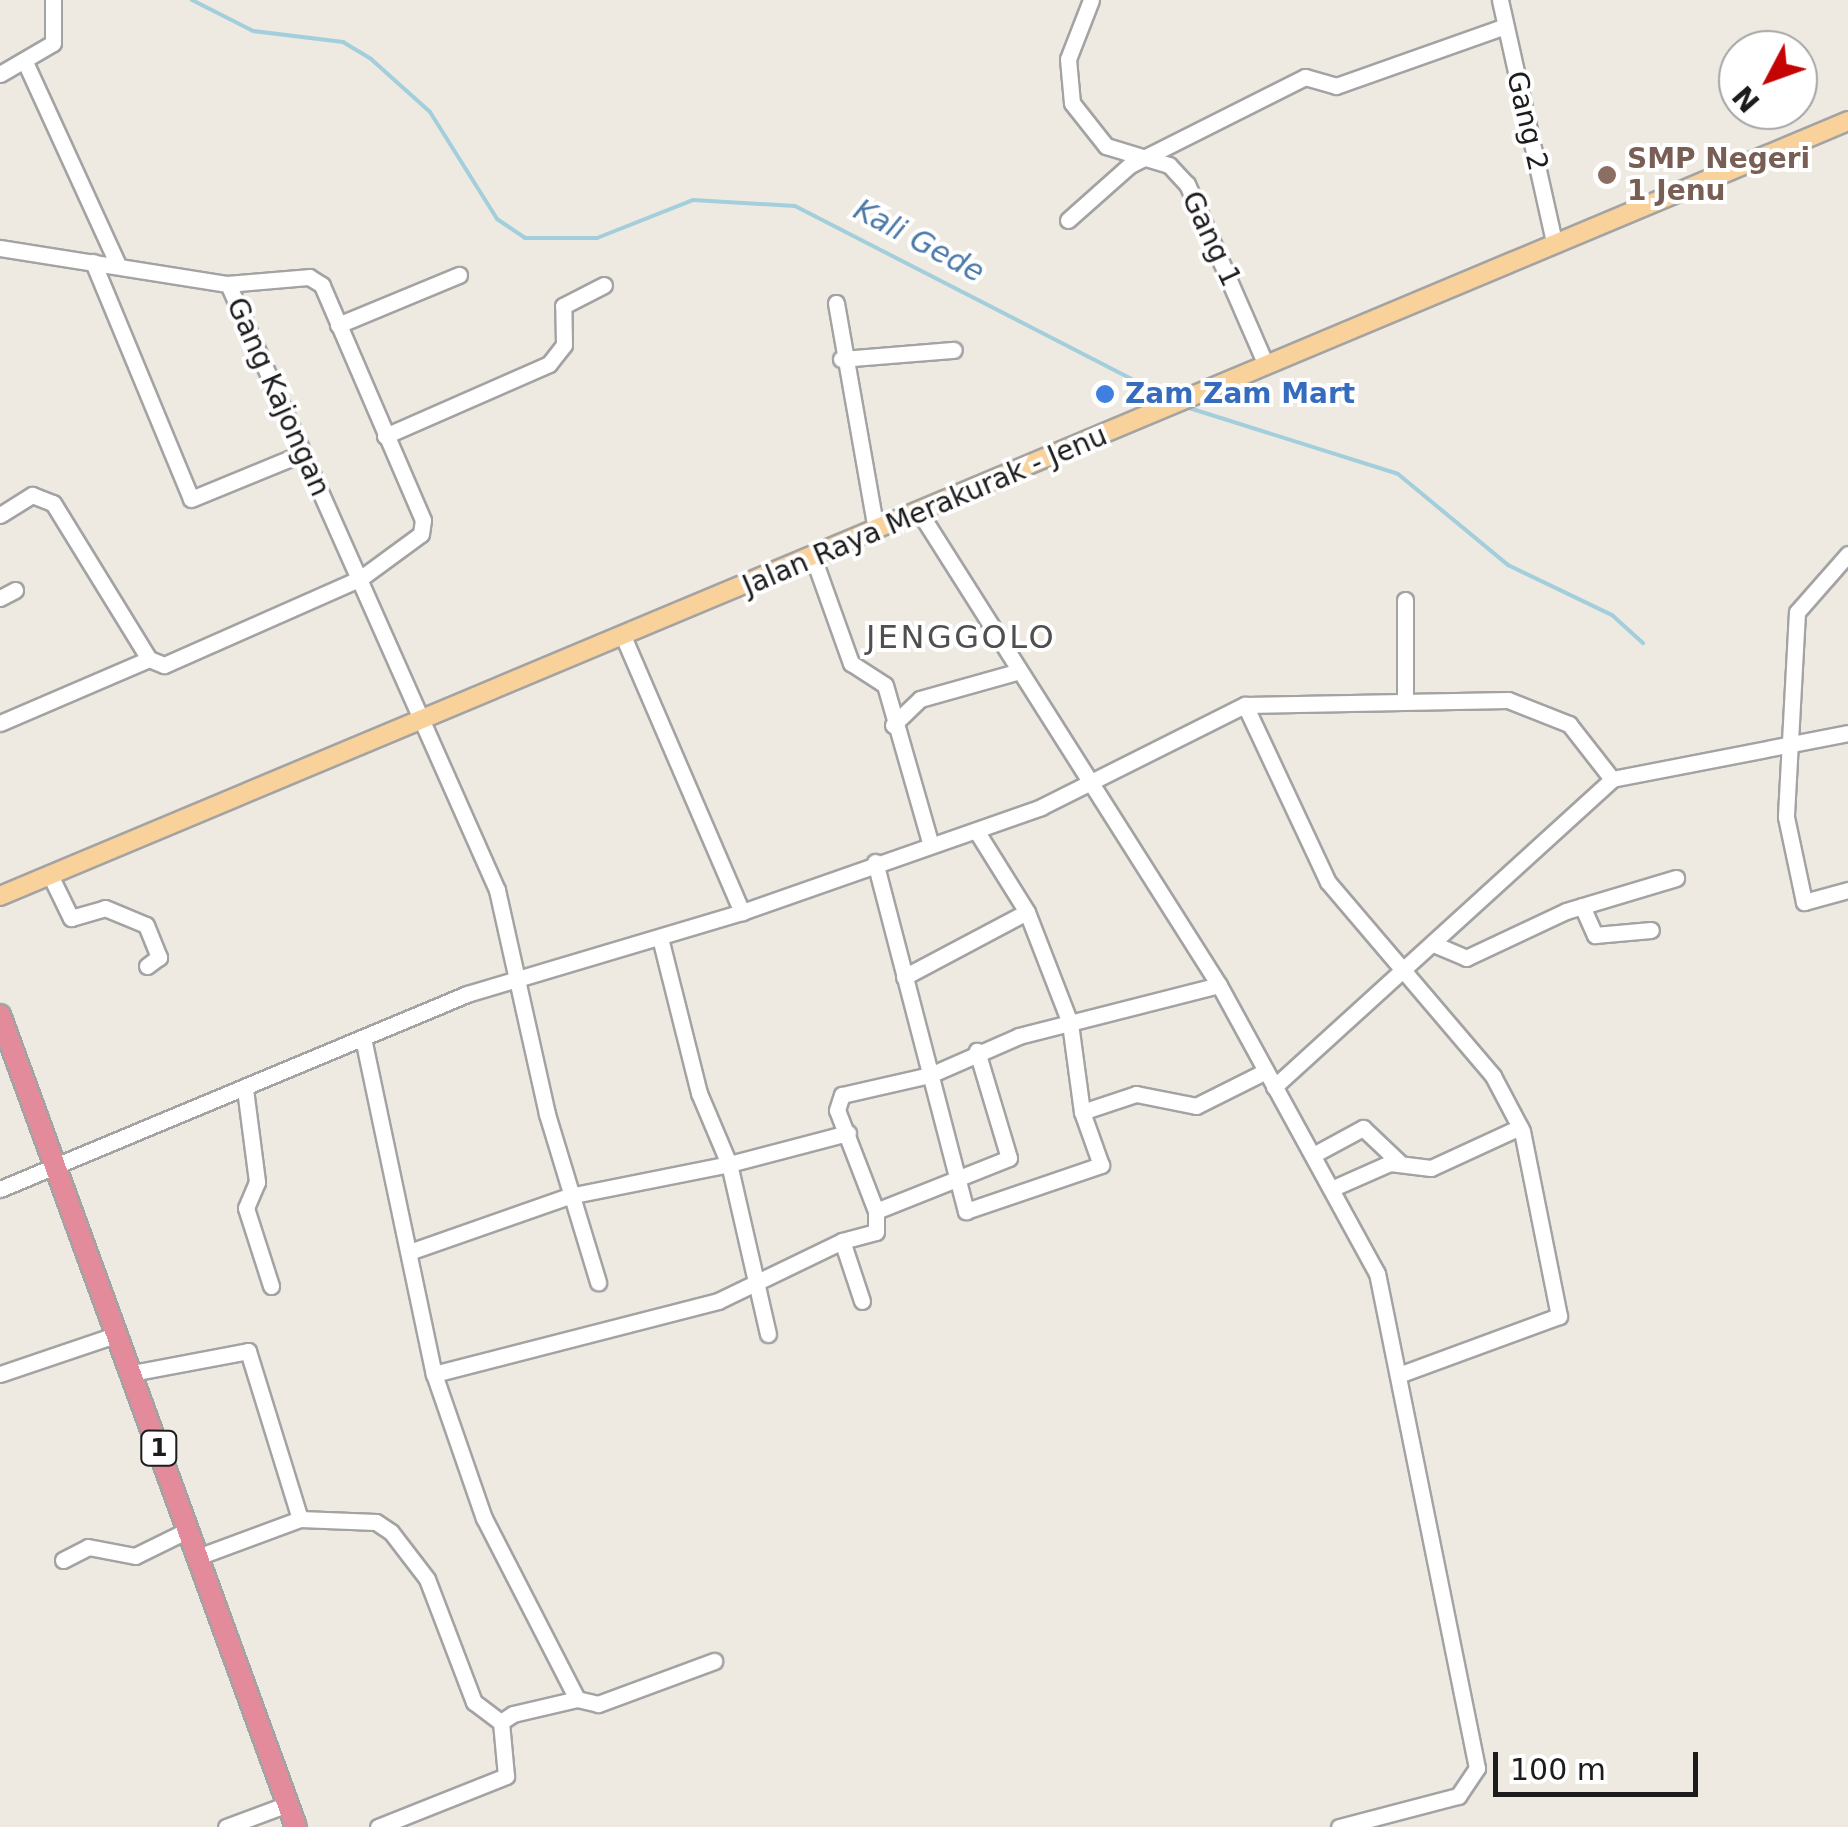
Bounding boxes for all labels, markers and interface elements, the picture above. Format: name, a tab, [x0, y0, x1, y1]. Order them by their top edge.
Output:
north arrow	[1718, 30, 1818, 130]
street label: Gang 2	[1499, 68, 1555, 174]
text: N	[1726, 79, 1767, 118]
place label: SMP Negeri 1 Jenu	[1627, 142, 1810, 208]
marker: SMP Negeri 1 Jenu	[1596, 164, 1618, 186]
street label: Gang 1	[1174, 186, 1248, 292]
water label: Kali Gede	[848, 192, 990, 290]
street label: Gang Kajongan	[219, 293, 337, 501]
place label: Zam Zam Mart	[1125, 377, 1355, 411]
marker: Zam Zam Mart	[1094, 383, 1116, 405]
street label: Jalan Raya Merakurak - Jenu	[738, 419, 1112, 603]
district label: JENGGOLO	[866, 618, 1056, 656]
road number: 1	[139, 1428, 179, 1468]
scale bar	[1498, 1732, 1703, 1794]
text: 100 m	[1510, 1752, 1606, 1787]

